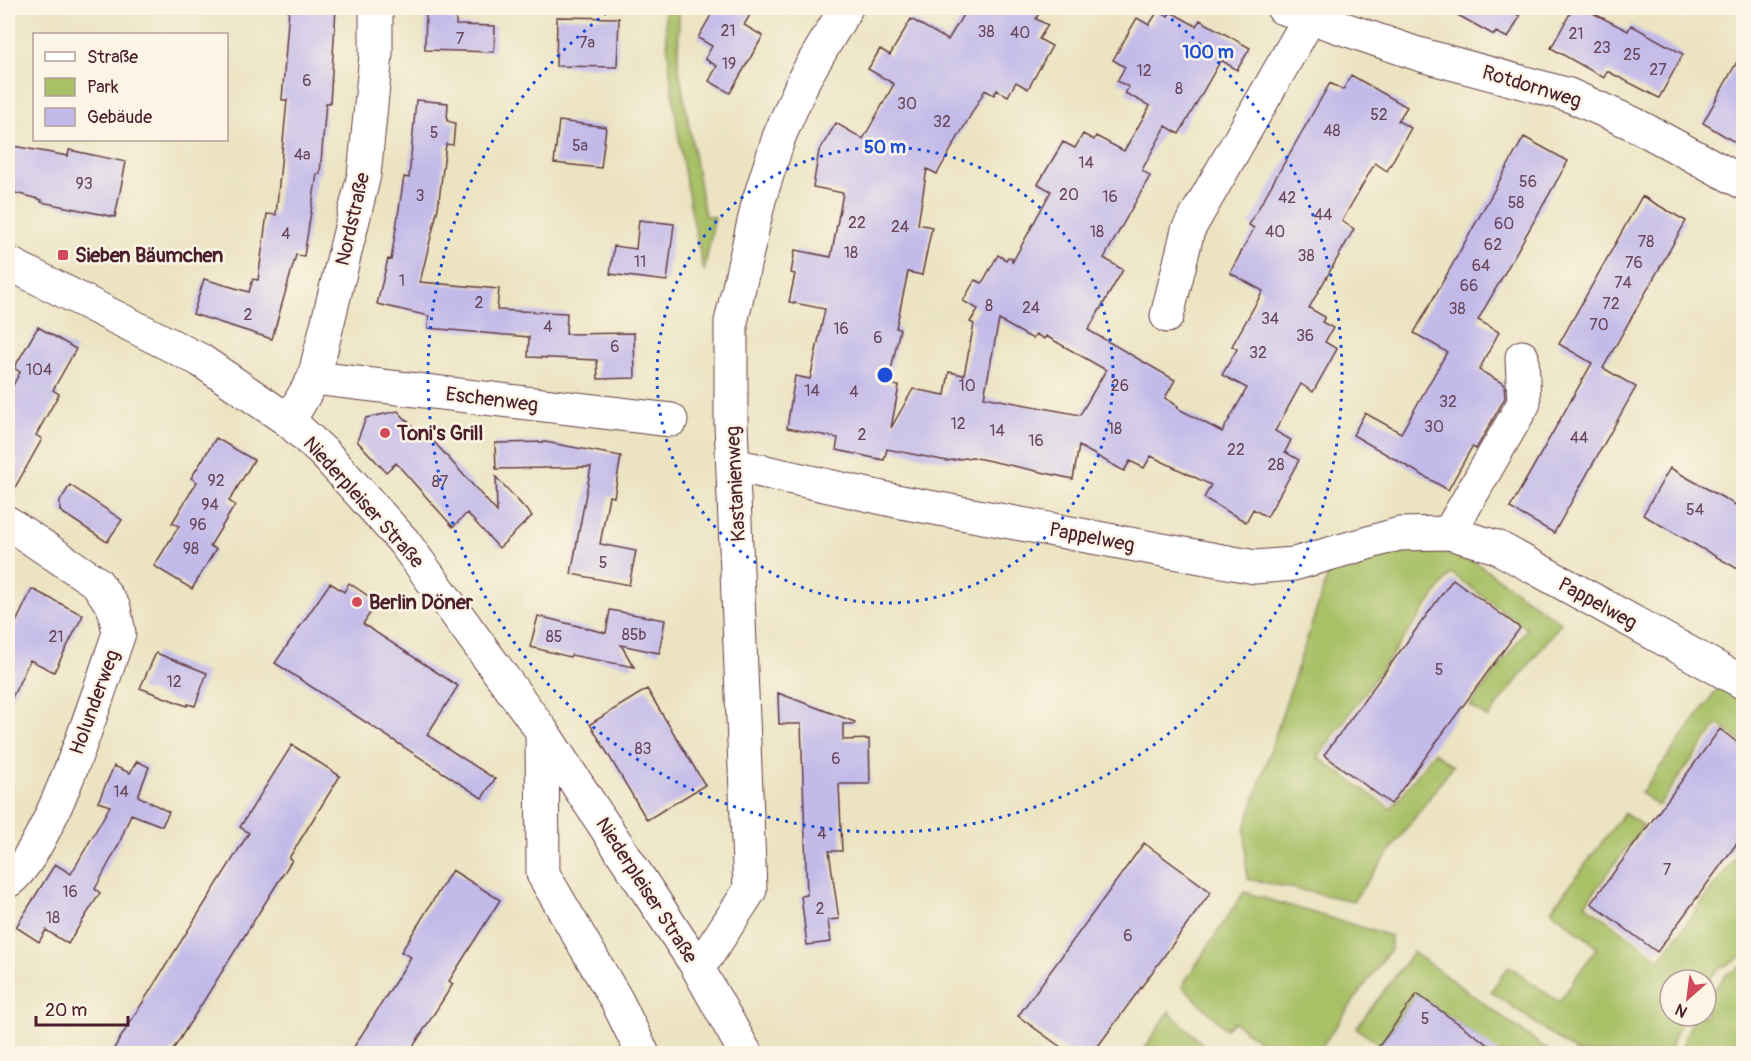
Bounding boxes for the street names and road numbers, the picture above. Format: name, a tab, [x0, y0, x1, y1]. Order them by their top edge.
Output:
street label: Rotdornweg	[1479, 60, 1584, 113]
street label: Nordstraße	[330, 170, 375, 268]
street label: Eschenweg	[444, 381, 540, 418]
street label: Kastanienweg	[720, 425, 751, 543]
street label: Niederpleiser Straße	[298, 431, 429, 574]
street label: Pappelweg	[1047, 517, 1137, 558]
street label: Pappelweg	[1554, 572, 1642, 635]
street label: Holunderweg	[64, 646, 125, 758]
street label: Niederpleiser Straße	[590, 813, 703, 968]

